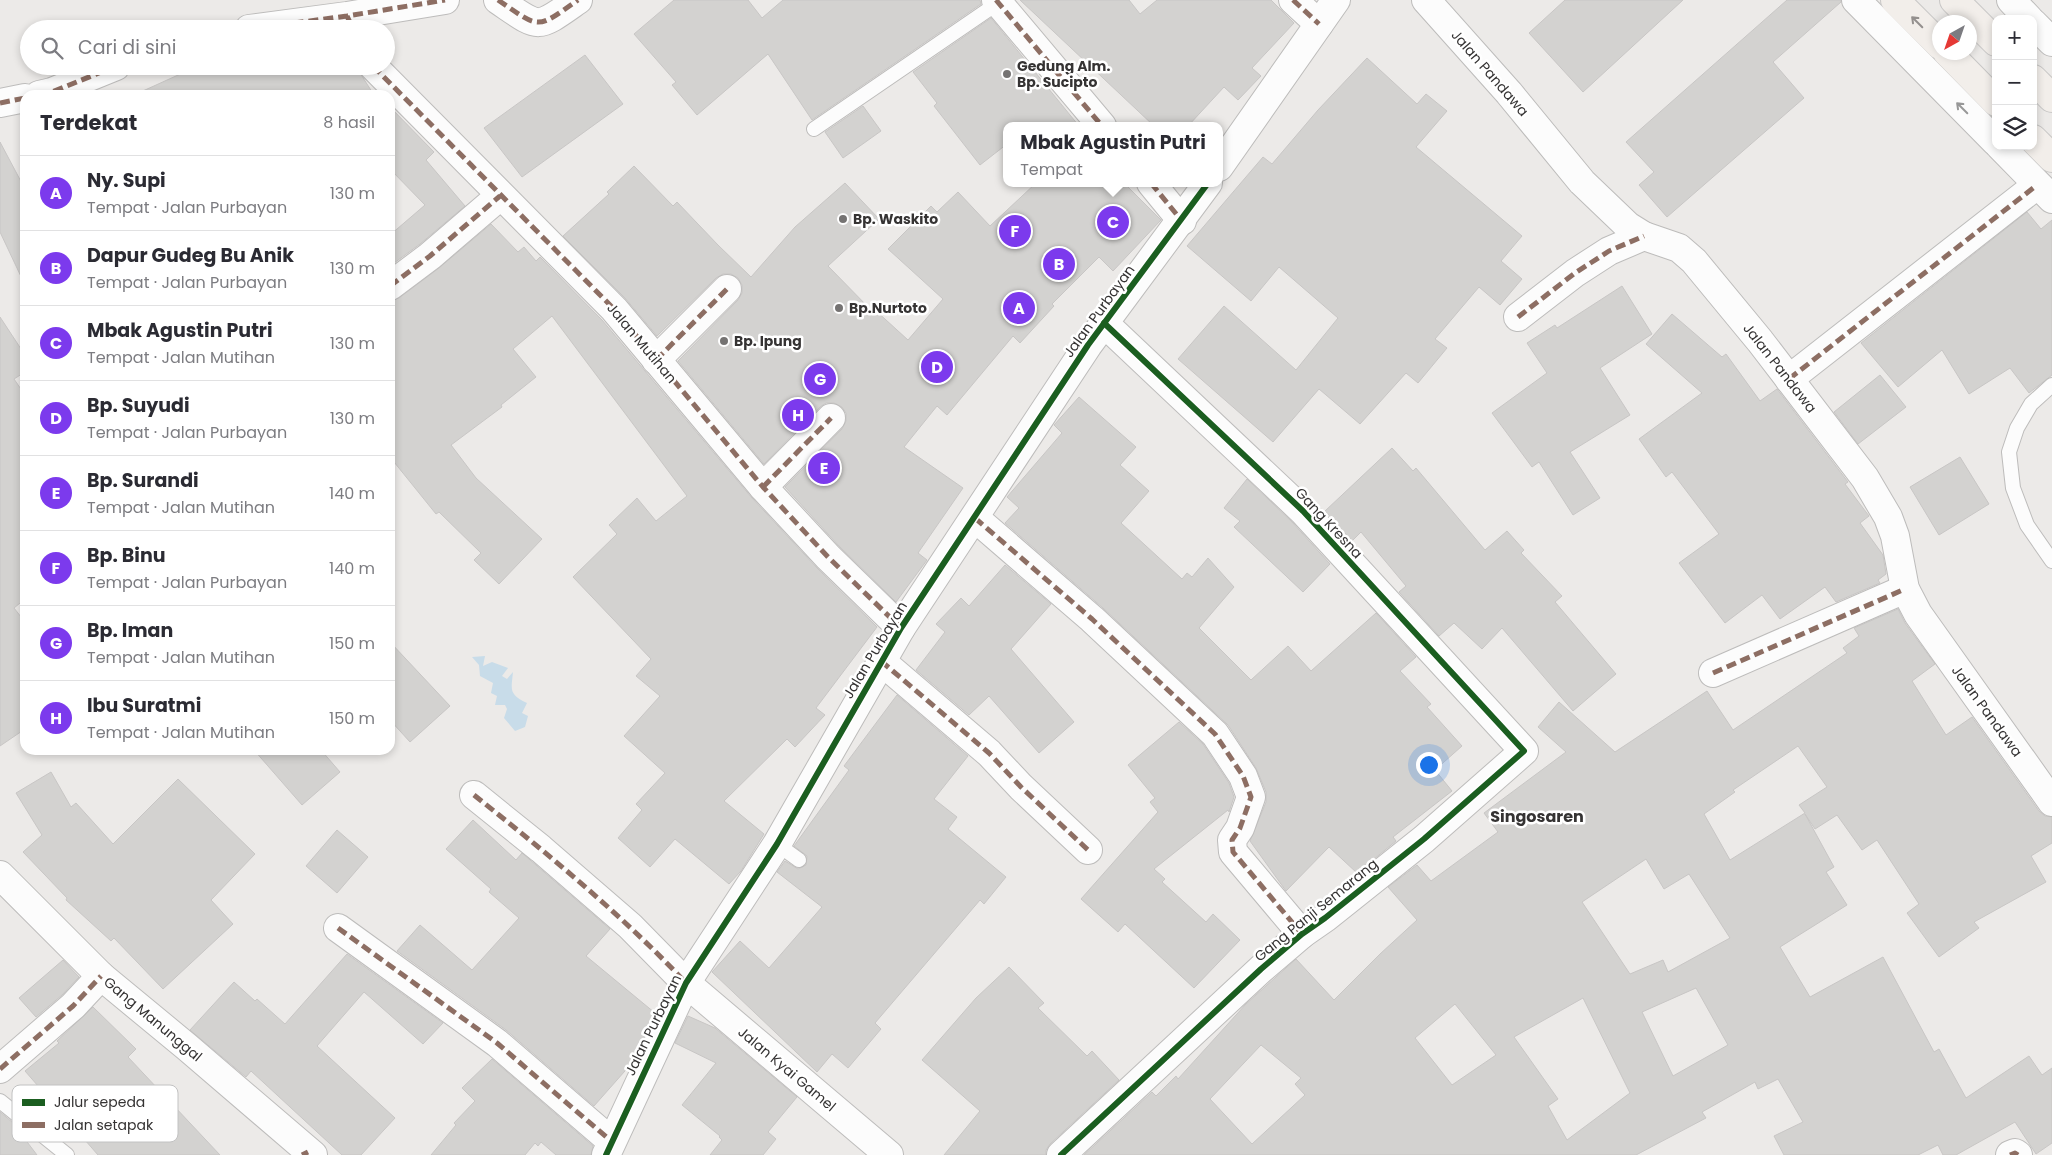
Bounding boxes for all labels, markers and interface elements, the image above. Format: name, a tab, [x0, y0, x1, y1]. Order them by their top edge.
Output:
north arrow	[1932, 15, 1977, 60]
map controls	[1992, 15, 2037, 150]
button: +	[1992, 15, 2037, 60]
one-way arrow	[1912, 17, 1924, 29]
search box	[20, 20, 395, 75]
street label: Jalan Pandawa	[1447, 25, 1533, 121]
icon: search	[38, 34, 66, 62]
text: Cari di sini	[78, 34, 176, 61]
place label: Gedung Alm. Bp. Sucipto	[1017, 56, 1110, 92]
button: −	[1992, 60, 2037, 105]
marker: Gedung Alm. Bp. Sucipto	[1001, 68, 1013, 80]
one-way arrow	[1956, 102, 1968, 114]
button: layers	[1992, 105, 2037, 150]
text: Terdekat	[40, 108, 137, 137]
text: 8 hasil	[323, 111, 375, 134]
popup	[1003, 122, 1223, 187]
text: Mbak Agustin Putri	[1020, 129, 1206, 156]
text: Tempat	[1020, 158, 1083, 181]
text: Ny. Supi	[87, 167, 166, 194]
text: A	[50, 182, 62, 205]
text: 130 m	[330, 182, 375, 205]
text: Tempat · Jalan Purbayan	[87, 196, 287, 219]
pin: C	[1097, 203, 1129, 241]
place label: Bp. Waskito	[853, 209, 938, 229]
pin: F	[999, 212, 1031, 250]
marker: Bp. Waskito	[837, 213, 849, 225]
text: Dapur Gudeg Bu Anik	[87, 242, 294, 269]
pin: B	[1043, 245, 1075, 283]
text: B	[51, 257, 61, 280]
text: 130 m	[330, 257, 375, 280]
street label: Jalan Purbayan	[1059, 261, 1139, 361]
text: Tempat · Jalan Purbayan	[87, 271, 287, 294]
pin: A	[1003, 289, 1035, 327]
street label: Jalan Mutihan	[602, 298, 682, 388]
place label: Bp.Nurtoto	[849, 298, 927, 318]
marker: Bp.Nurtoto	[833, 302, 845, 314]
text: Mbak Agustin Putri	[87, 317, 273, 344]
street label: Jalan Pandawa	[1739, 319, 1821, 417]
place label: Bp. Ipung	[734, 331, 802, 351]
text: C	[50, 332, 62, 355]
text: 130 m	[330, 332, 375, 355]
marker: Bp. Ipung	[718, 335, 730, 347]
text: Tempat · Jalan Mutihan	[87, 346, 275, 369]
pin: D	[921, 348, 953, 386]
pin: G	[804, 360, 836, 398]
text: Bp. Suyudi	[87, 392, 190, 419]
pin: H	[782, 396, 814, 434]
text: D	[50, 407, 62, 430]
text: 130 m	[330, 407, 375, 430]
text: Tempat · Jalan Purbayan	[87, 421, 287, 444]
pin: E	[808, 449, 840, 487]
text: Bp. Surandi	[87, 467, 199, 494]
text: E	[52, 482, 60, 505]
text: 140 m	[329, 482, 375, 505]
street label: Gang Kresna	[1291, 483, 1367, 563]
text: Tempat · Jalan Mutihan	[87, 496, 275, 519]
text: Bp. Binu	[87, 542, 166, 569]
text: F	[52, 557, 60, 580]
text: 140 m	[329, 557, 375, 580]
text: Tempat · Jalan Purbayan	[87, 571, 287, 594]
street label: Jalan Purbayan	[838, 598, 912, 702]
text: Bp. Iman	[87, 617, 173, 644]
text: G	[50, 632, 62, 655]
text: 150 m	[329, 632, 375, 655]
text: Tempat · Jalan Mutihan	[87, 646, 275, 669]
street label: Jalan Pandawa	[1947, 661, 2027, 761]
text: Ibu Suratmi	[87, 692, 201, 719]
text: H	[50, 707, 62, 730]
text: 150 m	[329, 707, 375, 730]
text: Tempat · Jalan Mutihan	[87, 721, 275, 744]
your location	[1416, 752, 1442, 778]
district label: Singosaren	[1490, 805, 1584, 828]
street label: Gang Panji Semarang	[1250, 854, 1382, 966]
street label: Jalan Purbayan	[620, 971, 686, 1079]
street label: Gang Manunggal	[100, 972, 206, 1066]
street label: Jalan Kyai Gamel	[734, 1022, 840, 1116]
legend	[12, 1085, 178, 1142]
text: Jalur sepeda	[54, 1092, 145, 1112]
text: Jalan setapak	[54, 1115, 154, 1135]

